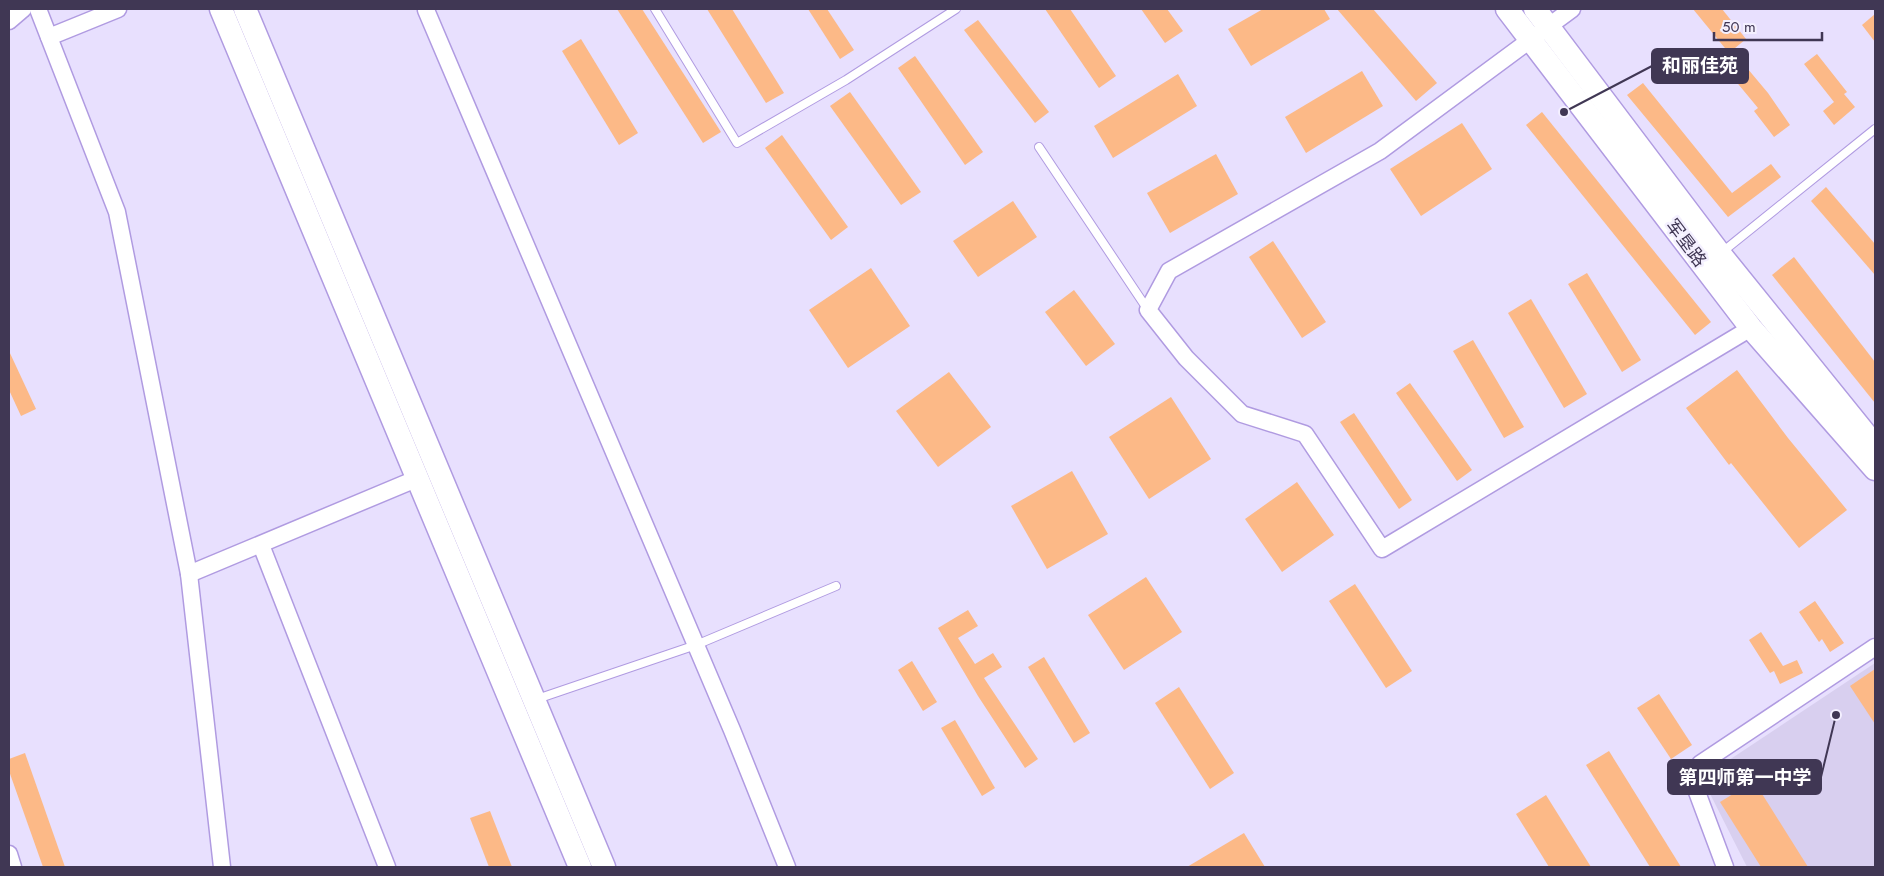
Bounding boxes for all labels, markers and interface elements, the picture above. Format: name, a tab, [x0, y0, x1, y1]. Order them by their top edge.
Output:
scale bar	[1714, 10, 1822, 42]
text: 50 m	[1722, 16, 1756, 38]
callout: 和丽佳苑	[1652, 49, 1748, 83]
text: 和丽佳苑	[1662, 52, 1738, 79]
street label: 军垦路	[1659, 214, 1713, 272]
callout: 第四师第一中学	[1668, 760, 1821, 794]
text: 第四师第一中学	[1678, 764, 1812, 791]

